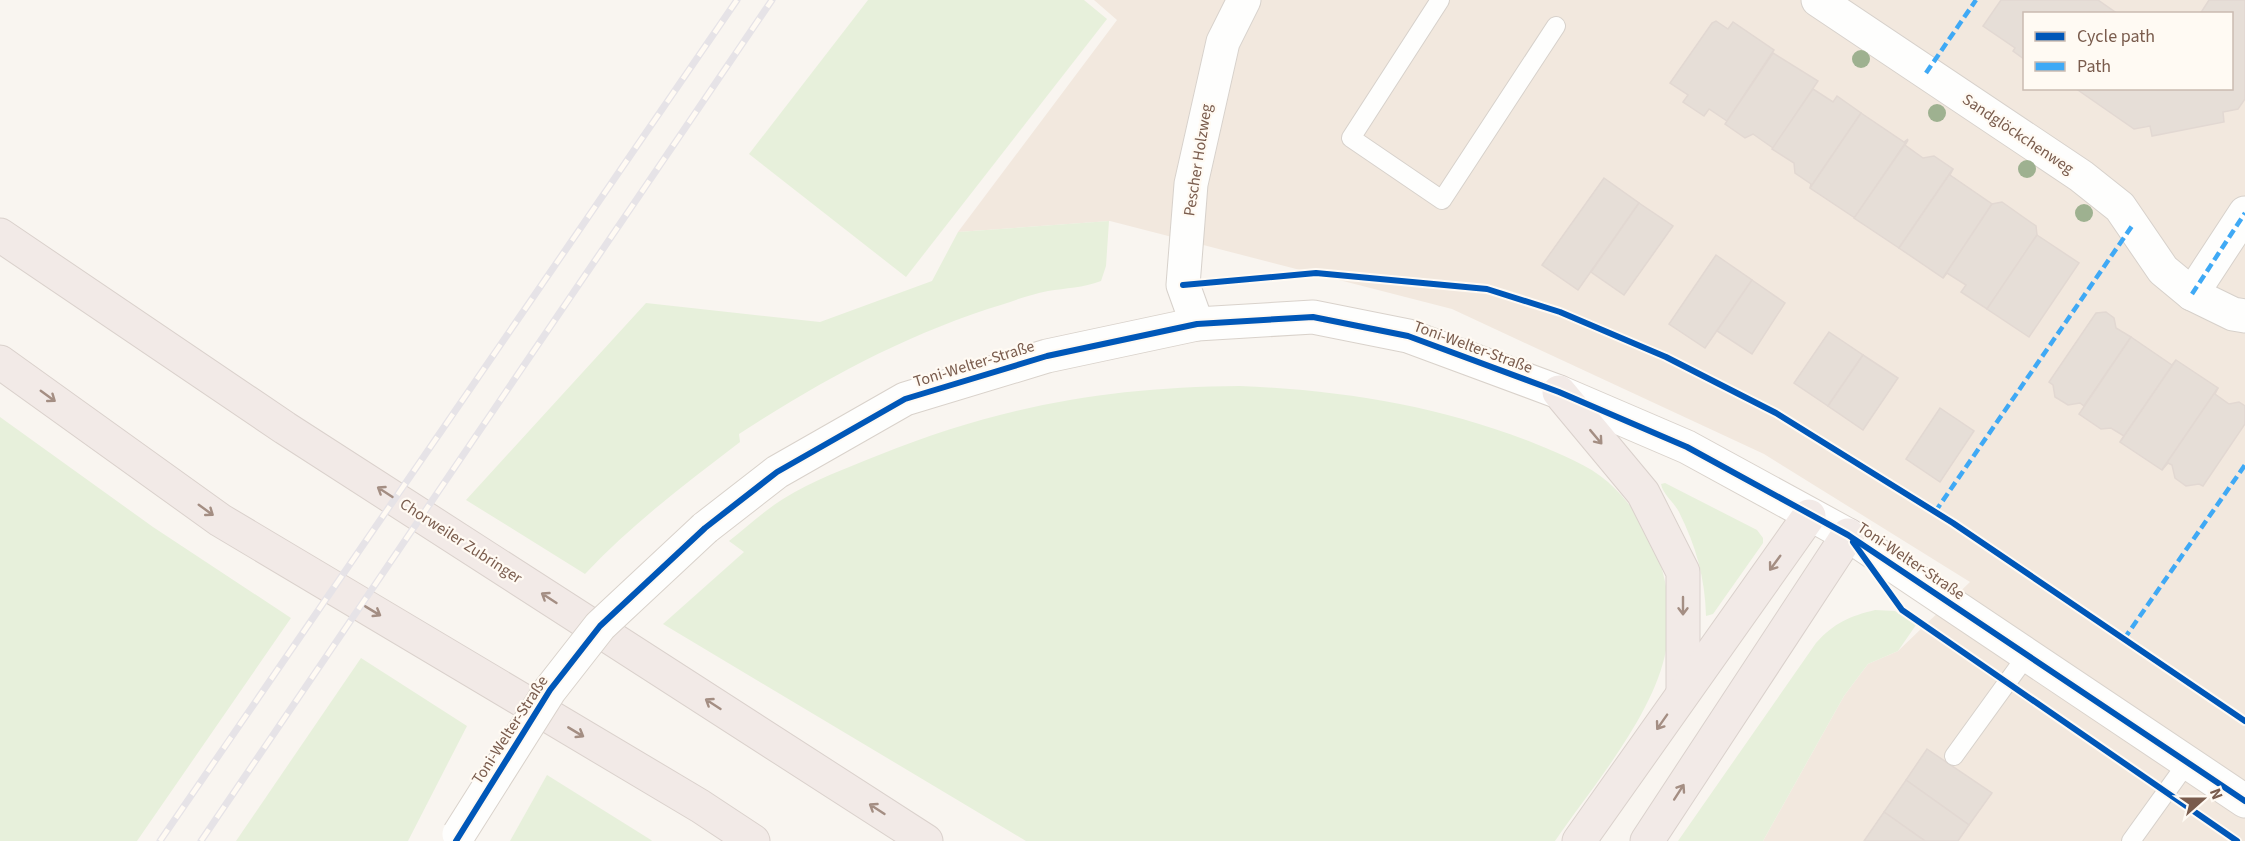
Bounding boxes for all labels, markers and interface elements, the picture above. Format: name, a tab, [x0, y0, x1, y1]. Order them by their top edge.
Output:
legend	[2023, 12, 2233, 90]
text: Cycle path	[2077, 24, 2155, 49]
text: Path	[2077, 54, 2111, 79]
street label: Sandglöckchenweg	[1958, 89, 2078, 179]
street label: Pescher Holzweg	[1178, 102, 1218, 218]
street label: Toni-Welter-Straße	[1410, 315, 1536, 379]
street label: Toni-Welter-Straße	[911, 335, 1037, 393]
one-way arrow	[39, 390, 55, 402]
one-way arrow	[1590, 429, 1603, 445]
one-way arrow	[377, 486, 394, 498]
street label: Chorweiler Zubringer	[396, 493, 527, 589]
one-way arrow	[198, 504, 214, 516]
street label: Toni-Welter-Straße	[1853, 517, 1969, 605]
one-way arrow	[1769, 555, 1781, 571]
one-way arrow	[541, 592, 558, 604]
one-way arrow	[1677, 595, 1689, 615]
one-way arrow	[364, 605, 381, 617]
street label: Toni-Welter-Straße	[467, 671, 553, 789]
one-way arrow	[705, 697, 722, 709]
one-way arrow	[1656, 713, 1668, 730]
one-way arrow	[567, 727, 584, 739]
north arrow	[2173, 769, 2233, 829]
one-way arrow	[1674, 784, 1686, 801]
text: N	[2204, 785, 2228, 803]
one-way arrow	[869, 803, 886, 815]

